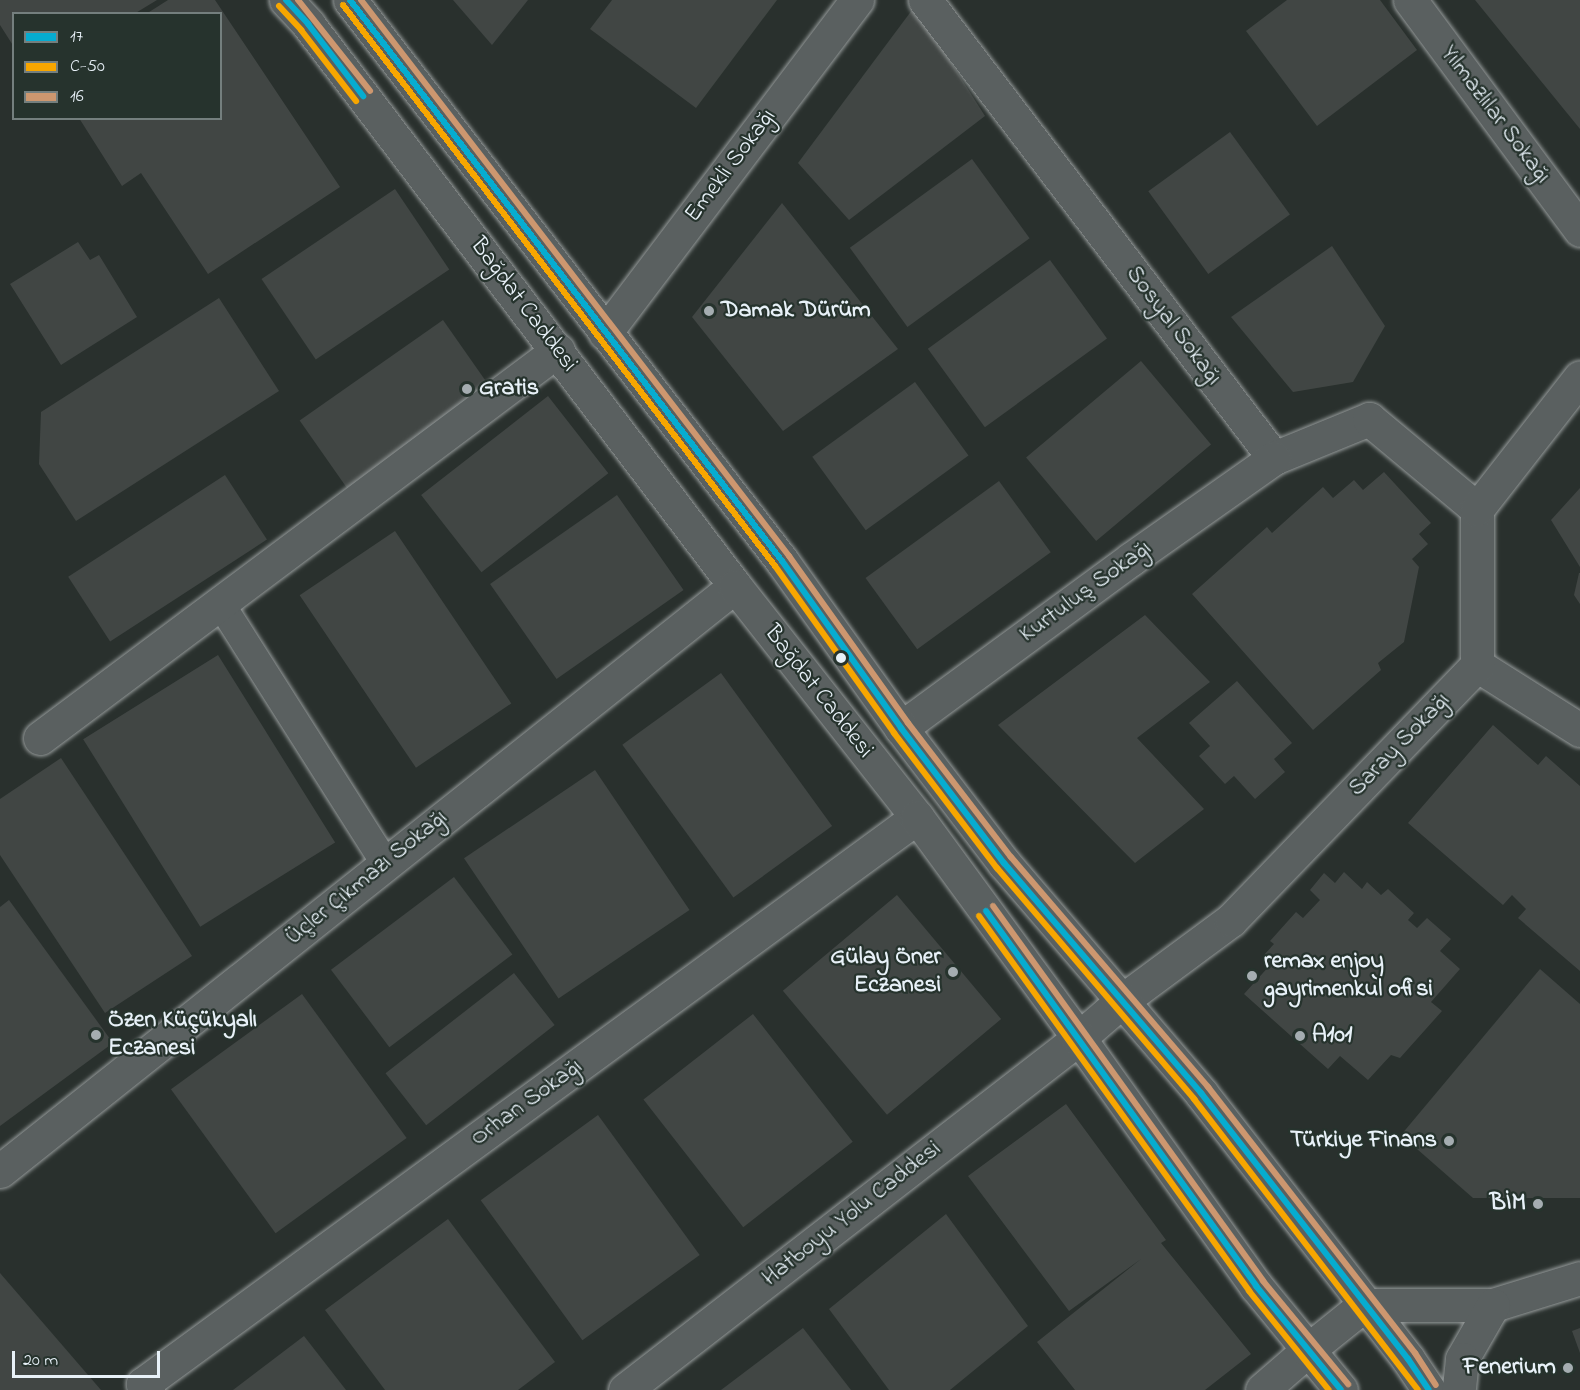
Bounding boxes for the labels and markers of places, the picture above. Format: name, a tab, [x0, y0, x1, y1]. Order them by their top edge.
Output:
place label: Damak Dürüm	[721, 297, 871, 325]
marker: Damak Dürüm	[702, 304, 716, 318]
place label: Gratis	[479, 375, 539, 403]
marker: Gratis	[460, 382, 474, 396]
unlabelled marker	[835, 652, 847, 664]
place label: Gülay Öner Eczanesi	[830, 944, 941, 1000]
place label: remax enjoy gayrimenkul ofisi	[1264, 948, 1433, 1004]
marker: Gülay Öner Eczanesi	[946, 965, 960, 979]
marker: remax enjoy gayrimenkul ofisi	[1245, 969, 1259, 983]
place label: Özen Küçükyalı Eczanesi	[108, 1007, 257, 1063]
place label: A101	[1312, 1022, 1352, 1050]
marker: Özen Küçükyalı Eczanesi	[89, 1028, 103, 1042]
marker: A101	[1293, 1029, 1307, 1043]
place label: Türkiye Finans	[1290, 1127, 1437, 1155]
marker: Türkiye Finans	[1442, 1134, 1456, 1148]
place label: BİM	[1490, 1190, 1526, 1218]
marker: BİM	[1531, 1197, 1545, 1211]
place label: Fenerium	[1463, 1354, 1556, 1382]
marker: Fenerium	[1561, 1361, 1575, 1375]

